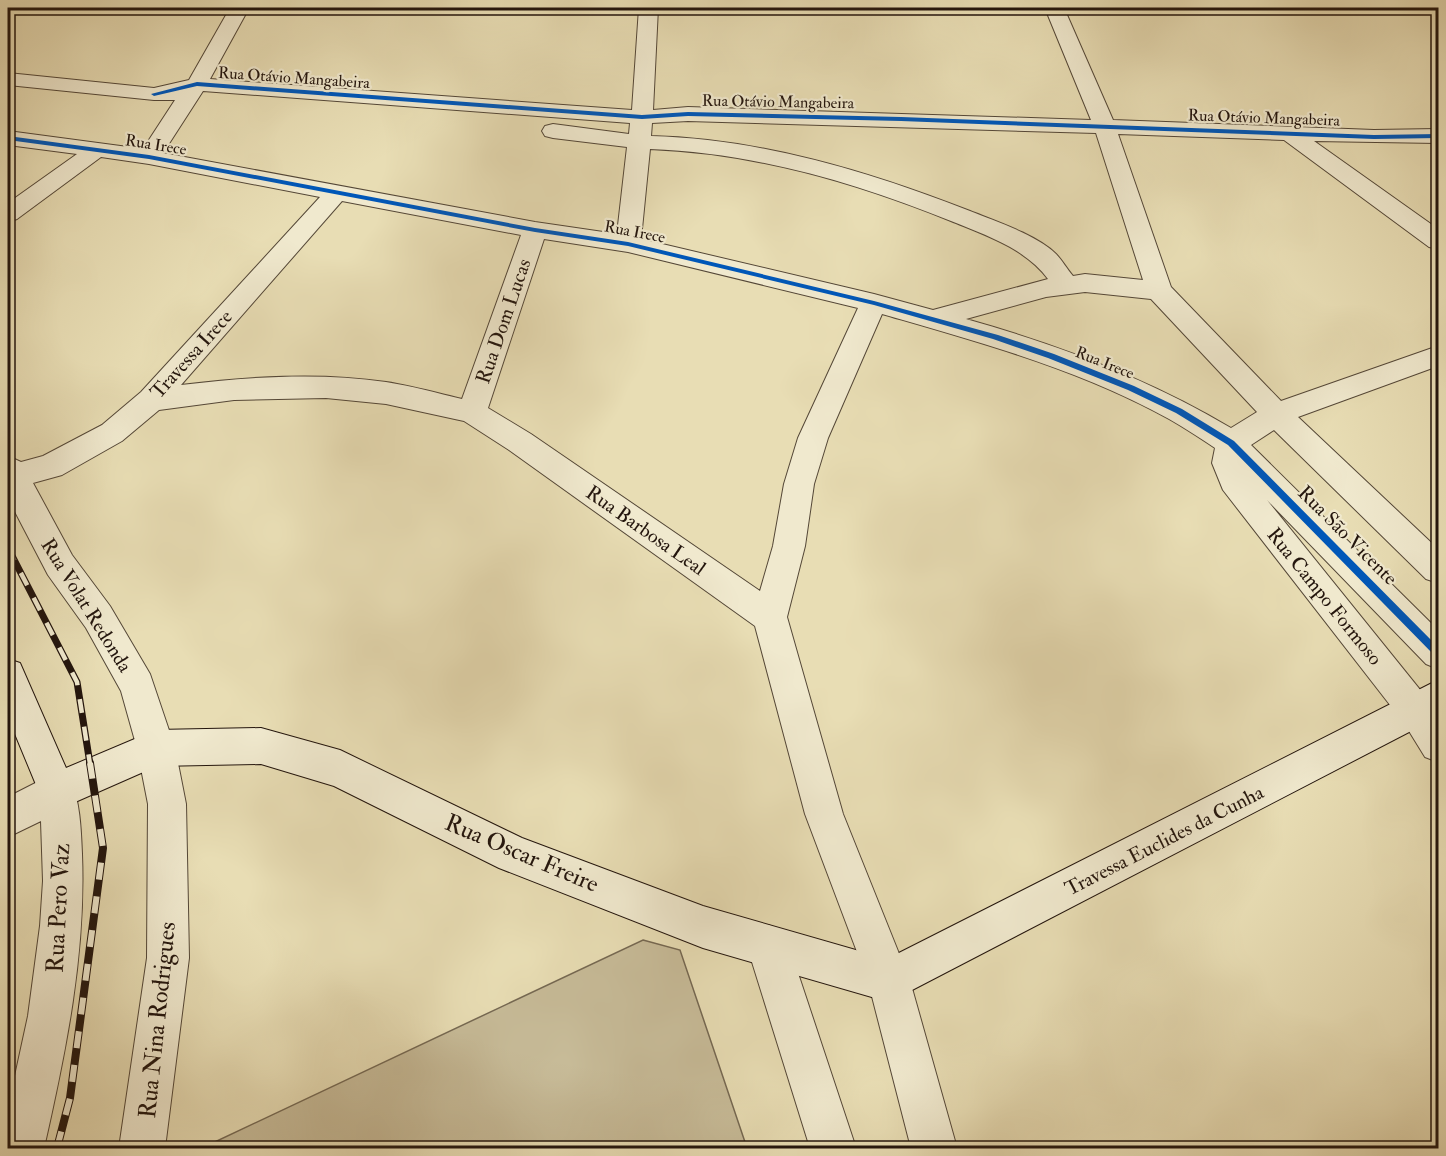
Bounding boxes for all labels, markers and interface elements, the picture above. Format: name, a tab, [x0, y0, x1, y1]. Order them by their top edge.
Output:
street label: Rua Otávio Mangabeira	[217, 63, 371, 93]
street label: Rua Otávio Mangabeira	[702, 91, 855, 113]
street label: Rua Otávio Mangabeira	[1188, 105, 1341, 131]
street label: Rua Irece	[124, 130, 188, 160]
street label: Rua Irece	[603, 216, 667, 248]
street label: Rua Dom Lucas	[470, 255, 537, 387]
street label: Travessa Irece	[145, 305, 238, 404]
street label: Rua Irece	[1072, 342, 1137, 384]
street label: Rua Barbosa Leal	[581, 480, 710, 581]
street label: Rua São Vicente	[1293, 480, 1403, 590]
street label: Rua Campo Formoso	[1261, 522, 1388, 671]
street label: Rua Volat Redonda	[35, 534, 138, 678]
street label: Travessa Euclides da Cunha	[1061, 779, 1268, 901]
street label: Rua Oscar Freire	[440, 807, 603, 900]
street label: Rua Pero Vaz	[40, 842, 77, 974]
street label: Rua Nina Rodrigues	[132, 920, 183, 1120]

